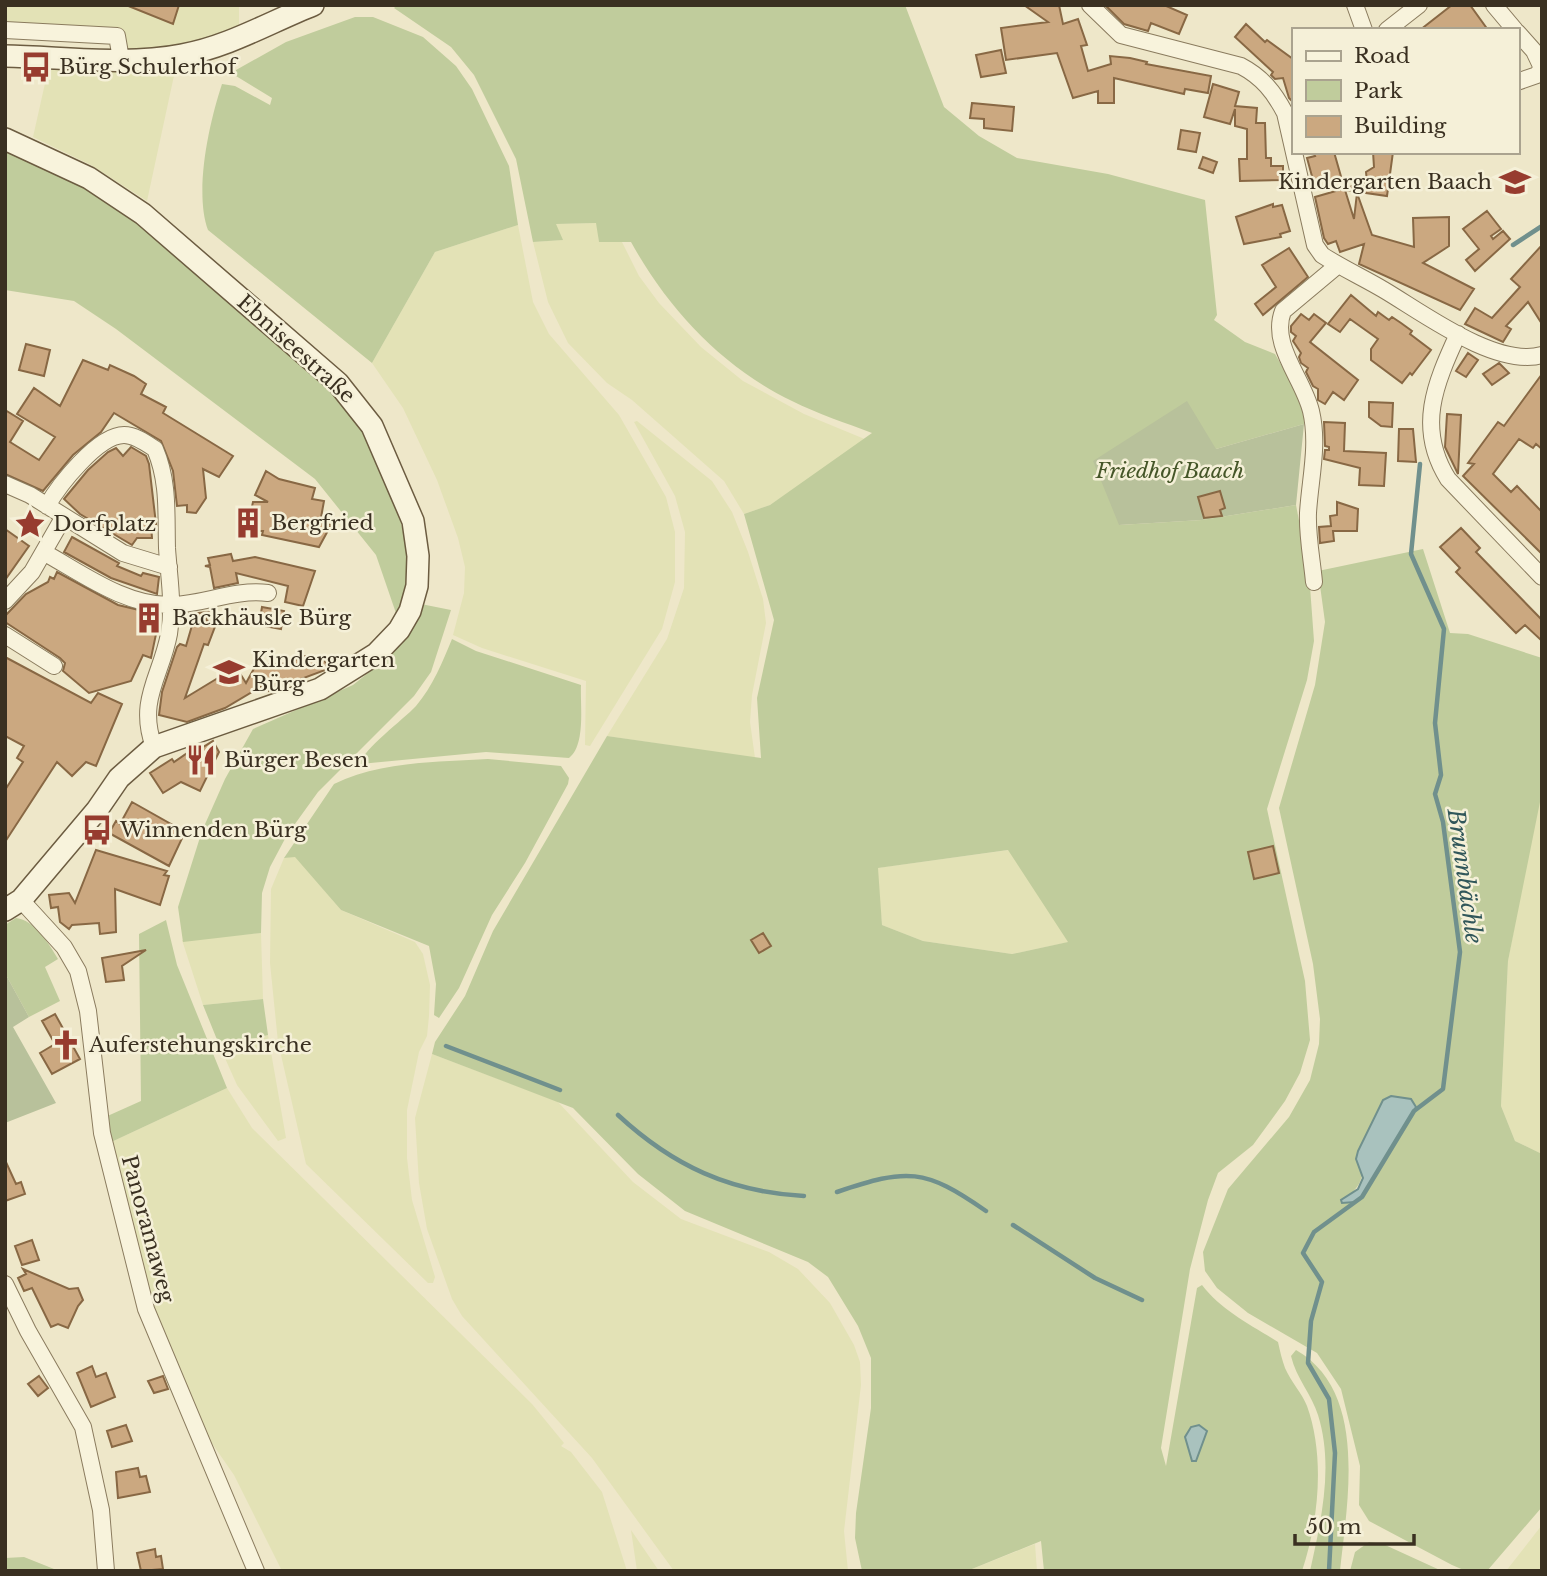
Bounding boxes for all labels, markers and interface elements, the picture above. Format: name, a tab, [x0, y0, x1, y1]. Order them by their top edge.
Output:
legend	[1292, 28, 1519, 154]
text: Road	[1354, 43, 1410, 69]
bus stop icon: Bürg Schulerhof	[19, 50, 53, 84]
place label: Bürg Schulerhof	[59, 54, 239, 80]
text: Park	[1354, 78, 1403, 104]
text: Building	[1354, 113, 1447, 139]
school or university icon: Kindergarten Baach	[1498, 165, 1532, 199]
place label: Kindergarten Baach	[1278, 169, 1492, 195]
street label: Ebniseestraße	[232, 289, 360, 409]
park label: Friedhof Baach	[1095, 458, 1244, 484]
building icon: Bergfried	[231, 506, 265, 540]
place icon: Dorfplatz	[13, 507, 47, 541]
place label: Bergfried	[271, 510, 374, 536]
place label: Dorfplatz	[53, 511, 156, 537]
building icon: Backhäusle Bürg	[132, 601, 166, 635]
place label: Backhäusle Bürg	[172, 605, 352, 631]
place label: Kindergarten Bürg	[252, 647, 395, 697]
school or university icon: Kindergarten Bürg	[212, 655, 246, 689]
restaurant icon: Bürger Besen	[184, 743, 218, 777]
place label: Bürger Besen	[224, 747, 368, 773]
water label: Brunnbächle	[1442, 806, 1488, 946]
bus stop icon: Winnenden Bürg	[80, 813, 114, 847]
place label: Winnenden Bürg	[119, 817, 307, 843]
church icon: Auferstehungskirche	[49, 1028, 83, 1062]
place label: Auferstehungskirche	[88, 1032, 312, 1058]
street label: Panoramaweg	[116, 1152, 180, 1306]
scale bar	[1295, 1502, 1414, 1546]
text: 50 m	[1306, 1514, 1362, 1540]

